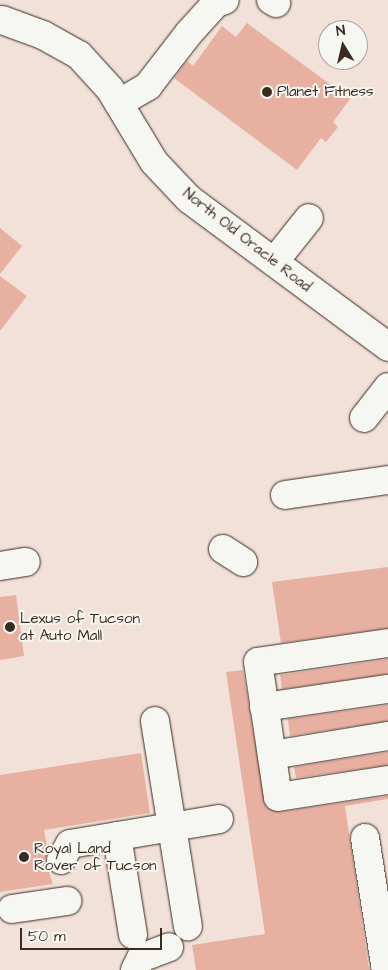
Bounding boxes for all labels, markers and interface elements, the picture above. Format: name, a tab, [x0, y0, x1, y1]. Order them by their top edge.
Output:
north arrow	[318, 20, 368, 70]
text: N	[335, 21, 347, 42]
place label: Planet Fitness	[277, 83, 374, 101]
marker: Planet Fitness	[261, 86, 273, 98]
street label: North Old Oracle Road	[179, 184, 315, 296]
place label: Lexus of Tucson at Auto Mall	[20, 609, 140, 644]
marker: Lexus of Tucson at Auto Mall	[4, 621, 16, 633]
place label: Royal Land Rover of Tucson	[34, 839, 157, 874]
marker: Royal Land Rover of Tucson	[18, 851, 30, 863]
scale bar	[22, 918, 165, 950]
text: 50 m	[28, 926, 66, 947]

